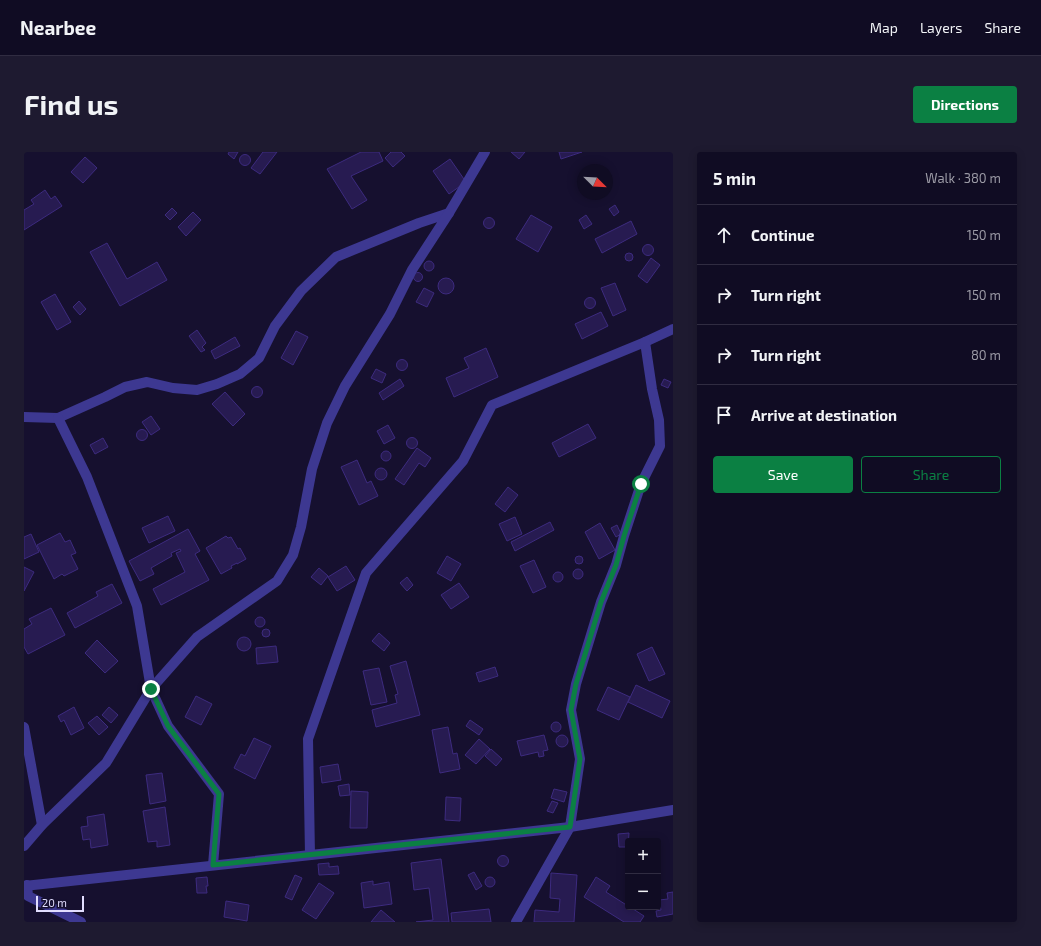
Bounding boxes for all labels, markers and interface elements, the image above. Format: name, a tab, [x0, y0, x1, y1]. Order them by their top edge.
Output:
text: Nearbee	[20, 16, 96, 39]
text: Map	[870, 19, 898, 36]
text: Layers	[920, 19, 962, 36]
text: Share	[984, 19, 1021, 36]
button: Directions	[913, 86, 1017, 123]
text: Find us	[24, 87, 118, 121]
north arrow	[577, 164, 613, 200]
text: 5 min	[713, 168, 756, 188]
text: Walk · 380 m	[925, 170, 1001, 186]
icon: ahead	[713, 224, 735, 246]
text: Continue	[751, 226, 814, 244]
text: 150 m	[967, 227, 1001, 243]
icon: right	[713, 284, 735, 306]
text: Turn right	[751, 286, 821, 304]
text: 150 m	[967, 287, 1001, 303]
icon: right	[713, 344, 735, 366]
text: Turn right	[751, 346, 821, 364]
text: 80 m	[971, 347, 1001, 363]
icon: arrive	[713, 404, 735, 426]
text: Arrive at destination	[751, 406, 897, 424]
button: Save	[713, 456, 853, 493]
button: Share	[861, 456, 1001, 493]
route start	[632, 475, 650, 493]
route end	[142, 680, 160, 698]
map controls	[625, 838, 661, 910]
button: +	[625, 838, 661, 874]
button: −	[625, 874, 661, 910]
scale bar	[36, 894, 84, 913]
text: 20 m	[42, 896, 67, 909]

